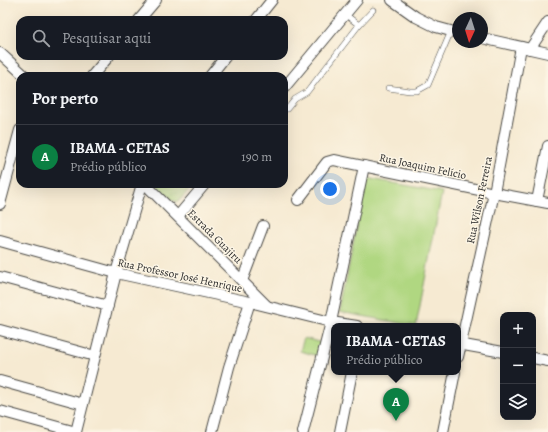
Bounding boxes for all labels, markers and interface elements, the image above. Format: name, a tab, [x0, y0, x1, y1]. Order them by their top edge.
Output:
north arrow	[452, 12, 488, 48]
search box	[16, 16, 288, 60]
icon: search	[30, 27, 52, 49]
text: Pesquisar aqui	[62, 28, 151, 48]
text: Por perto	[32, 87, 98, 110]
text: IBAMA - CETAS	[70, 138, 170, 158]
text: A	[41, 148, 49, 165]
text: 190 m	[241, 148, 272, 165]
street label: Rua Joaquim Felício	[378, 150, 468, 183]
street label: Rua Wilson Ferreira	[463, 154, 496, 245]
text: Prédio público	[70, 158, 147, 175]
your location	[320, 179, 340, 199]
street label: Estrada Guajiru	[184, 206, 245, 267]
street label: Rua Professor José Henrique	[116, 255, 244, 296]
map controls	[500, 312, 536, 420]
button: +	[500, 312, 536, 348]
popup	[331, 323, 461, 375]
text: IBAMA - CETAS	[346, 331, 446, 351]
button: −	[500, 348, 536, 384]
text: Prédio público	[346, 351, 423, 368]
button: layers	[500, 384, 536, 420]
pin: A	[383, 388, 409, 421]

